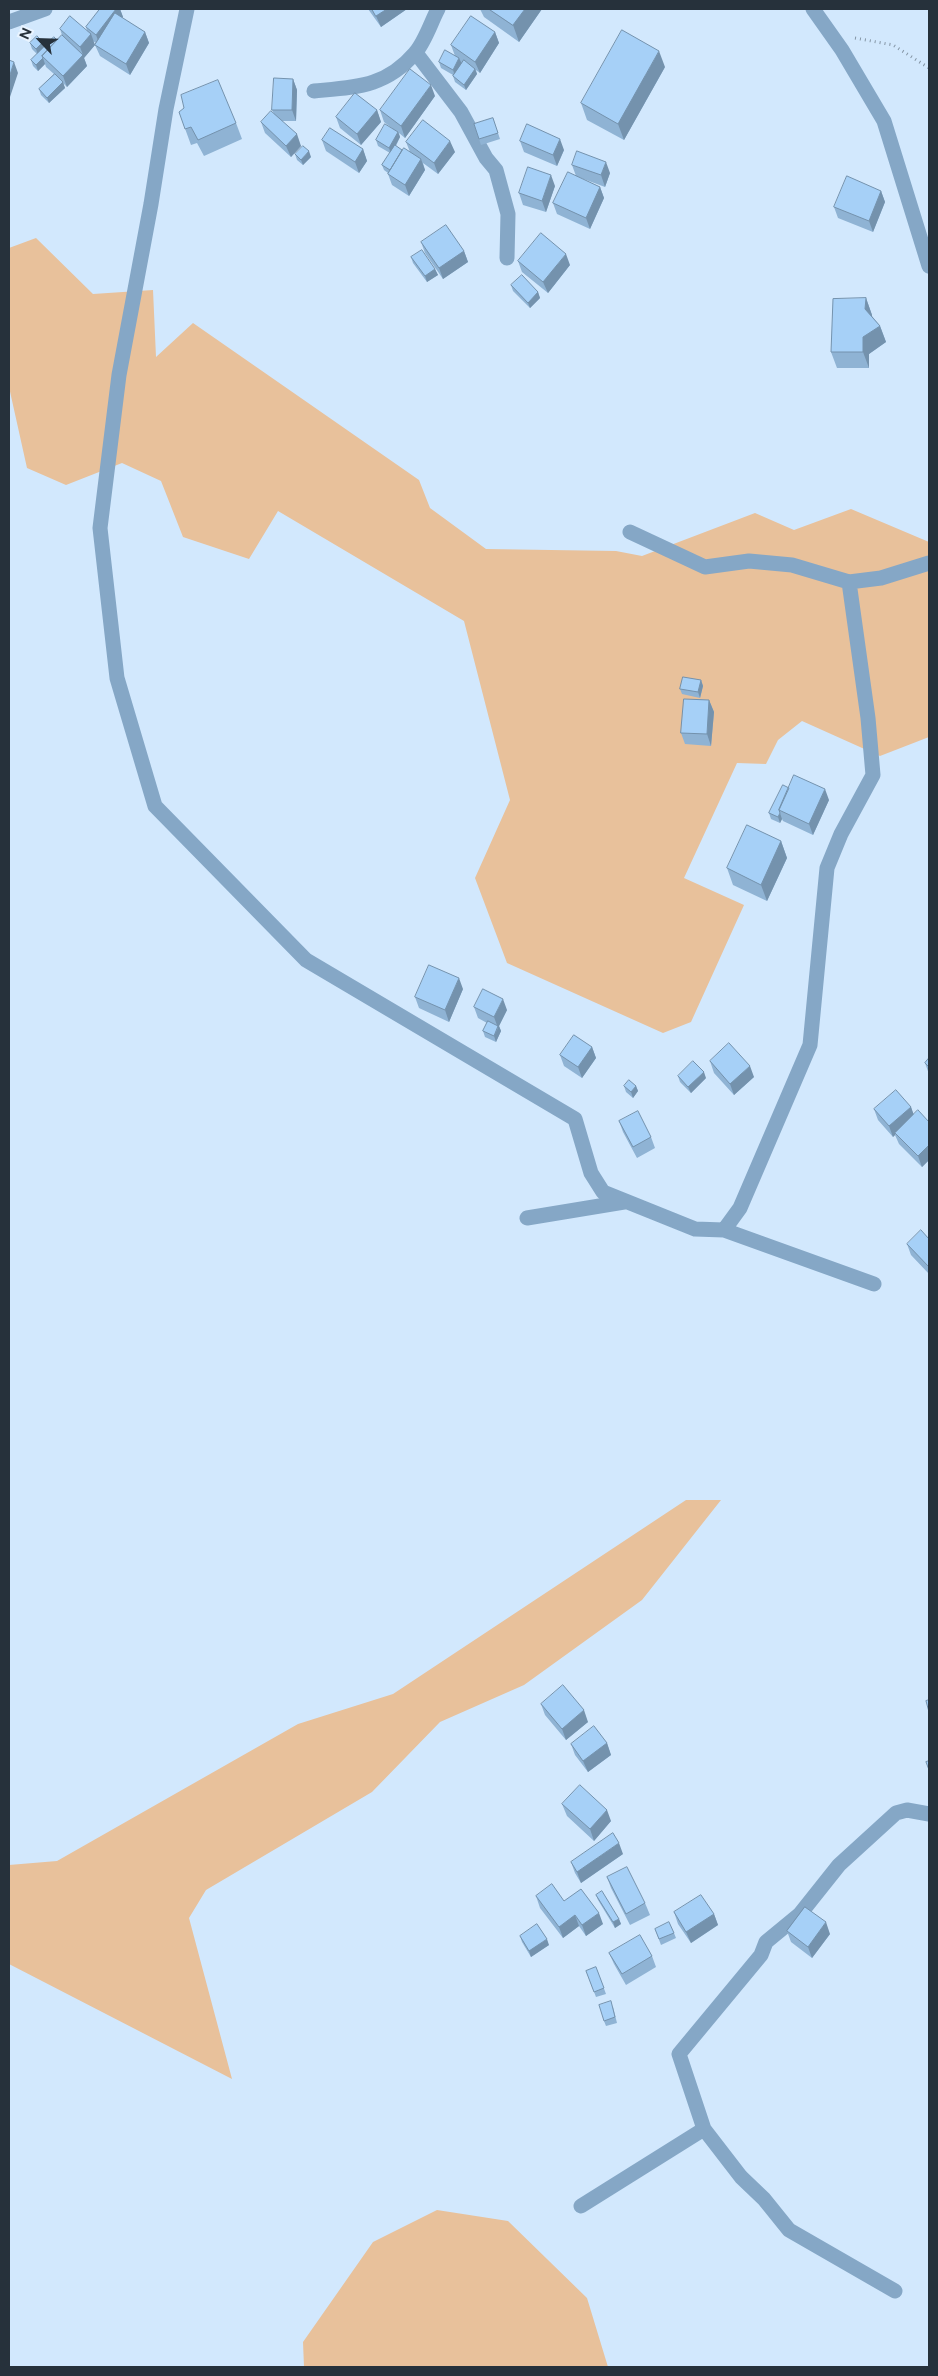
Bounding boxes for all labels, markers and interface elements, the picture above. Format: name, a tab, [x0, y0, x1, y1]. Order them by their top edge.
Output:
north arrow	[15, 15, 65, 65]
text: N	[16, 25, 36, 42]

